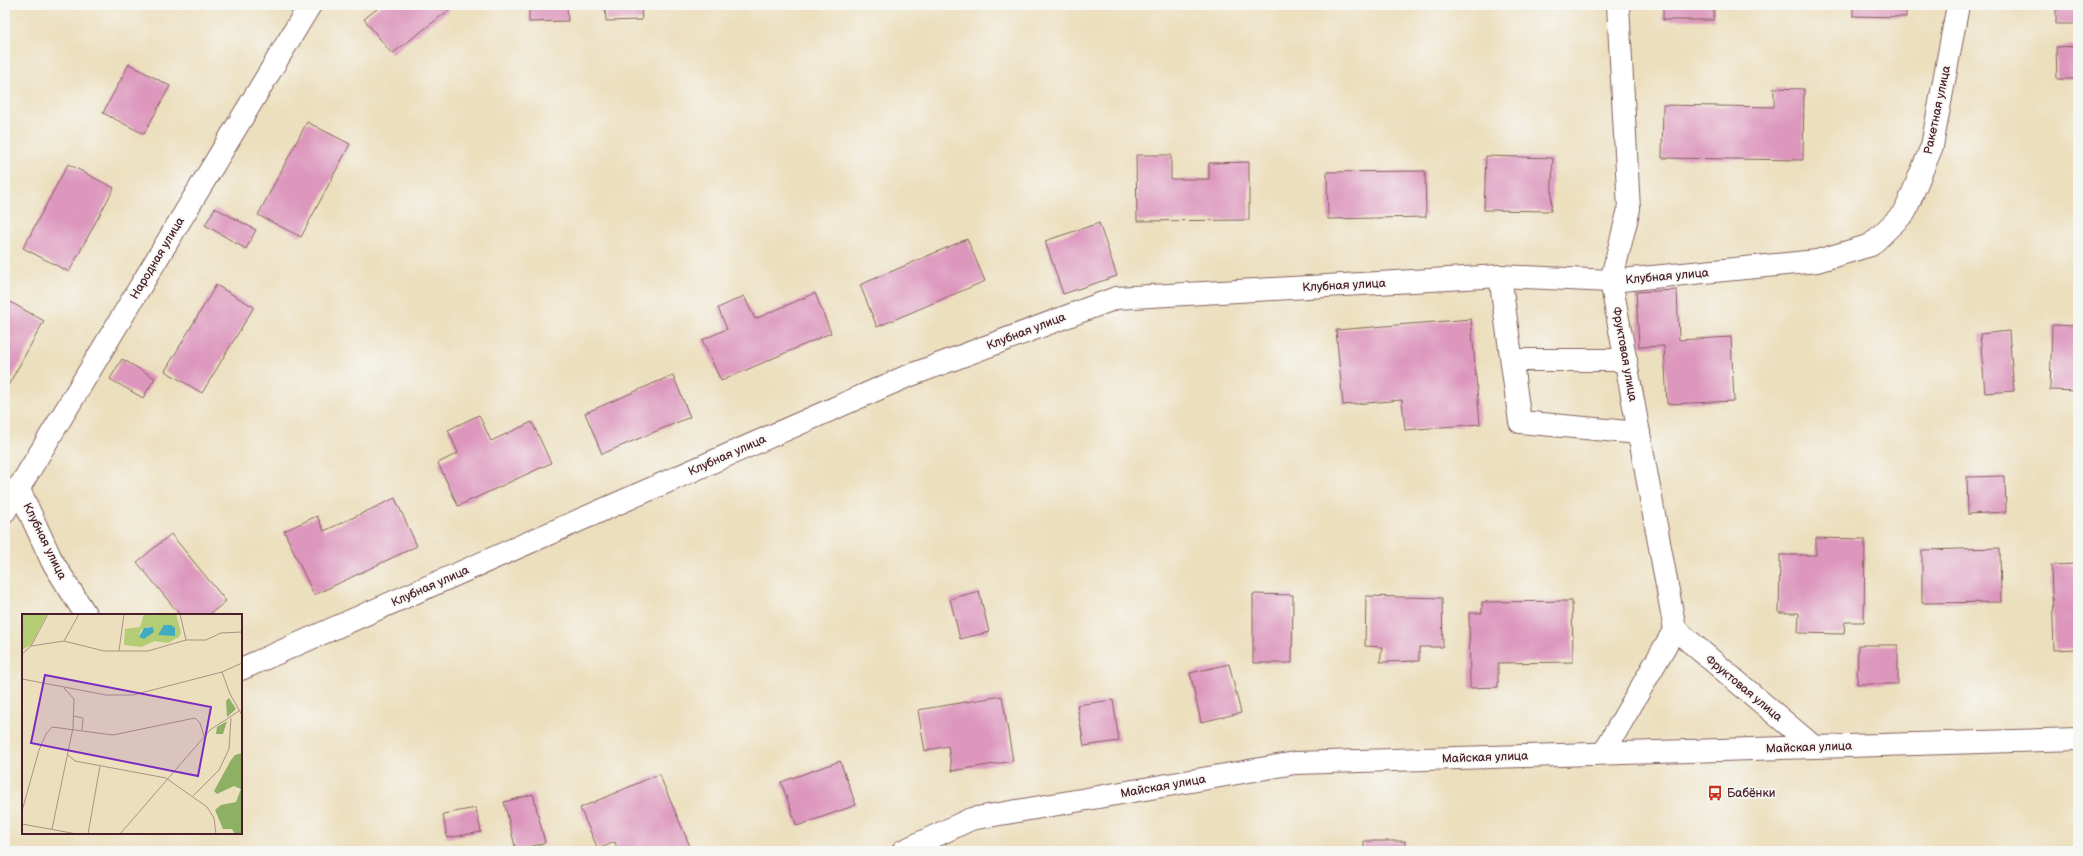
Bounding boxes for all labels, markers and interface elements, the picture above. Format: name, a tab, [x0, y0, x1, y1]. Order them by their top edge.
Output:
street label: Ракетная улица	[1921, 64, 1954, 156]
street label: Народная улица	[127, 215, 188, 302]
street label: Клубная улица	[1625, 265, 1709, 288]
street label: Клубная улица	[1302, 276, 1386, 295]
street label: Фруктовая улица	[1609, 305, 1640, 403]
street label: Клубная улица	[984, 309, 1068, 353]
street label: Клубная улица	[686, 432, 768, 479]
street label: Клубная улица	[19, 500, 70, 582]
street label: Клубная улица	[389, 563, 471, 610]
inset map	[22, 614, 242, 834]
street label: Фруктовая улица	[1702, 652, 1785, 725]
street label: Майская улица	[1766, 738, 1852, 757]
street label: Майская улица	[1442, 748, 1528, 767]
street label: Майская улица	[1119, 772, 1207, 801]
bus stop icon: Бабёнки	[1706, 784, 1724, 802]
place label: Бабёнки	[1727, 786, 1775, 801]

